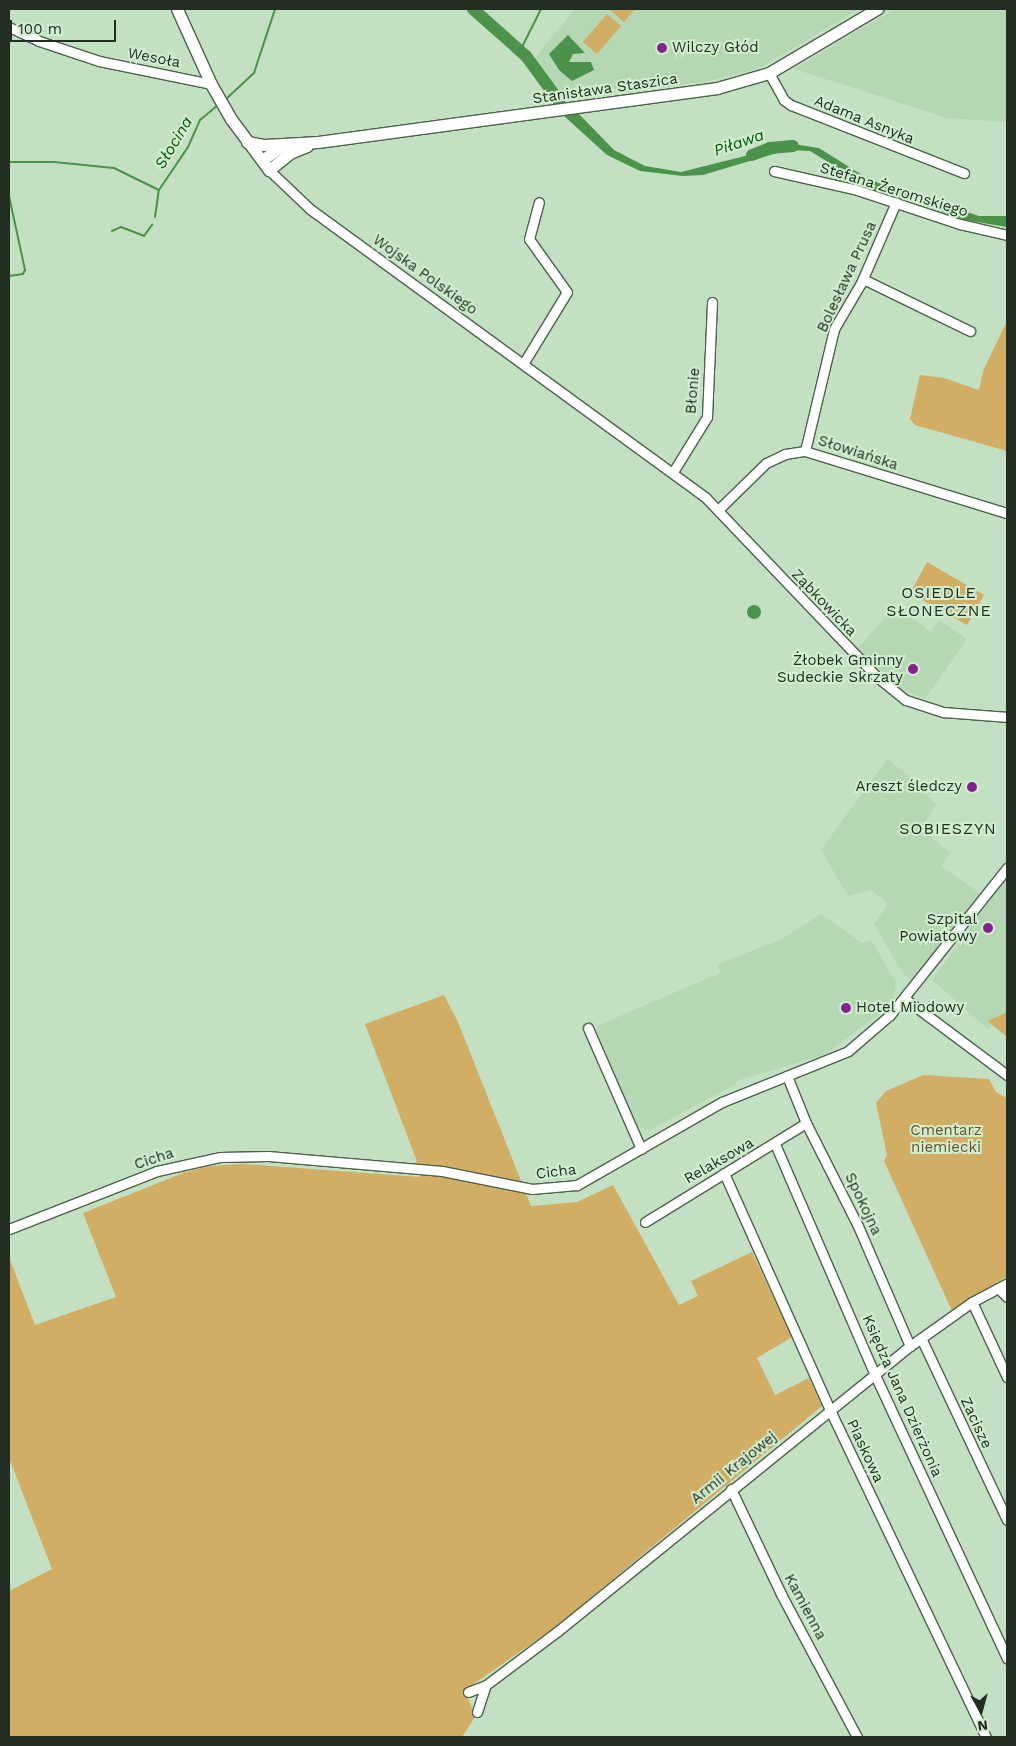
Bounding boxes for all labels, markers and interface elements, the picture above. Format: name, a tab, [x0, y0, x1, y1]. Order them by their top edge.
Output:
scale bar	[12, 10, 119, 42]
text: 100 m	[18, 20, 62, 38]
place label: Wilczy Głód	[672, 39, 759, 57]
marker: Wilczy Głód	[656, 42, 668, 54]
street label: Wesoła	[126, 44, 182, 72]
street label: Stanisława Staszica	[531, 70, 679, 108]
street label: Adama Asnyka	[811, 92, 917, 148]
water label: Słocina	[151, 113, 197, 173]
water label: Piława	[711, 125, 767, 161]
street label: Stefana Żeromskiego	[818, 159, 970, 221]
street label: Bolesława Prusa	[813, 218, 881, 336]
street label: Wojska Polskiego	[369, 231, 481, 319]
street label: Błonie	[682, 367, 704, 415]
street label: Słowiańska	[816, 432, 900, 474]
street label: Ząbkowicka	[788, 566, 860, 640]
district label: OSIEDLE SŁONECZNE	[885, 583, 993, 621]
place label: Żłobek Gminny Sudeckie Skrzaty	[777, 651, 903, 686]
marker: Żłobek Gminny Sudeckie Skrzaty	[907, 663, 919, 675]
place label: Areszt śledczy	[856, 778, 962, 796]
marker: Areszt śledczy	[966, 781, 978, 793]
district label: SOBIESZYN	[898, 819, 998, 839]
place label: Szpital Powiatowy	[899, 910, 977, 945]
marker: Szpital Powiatowy	[981, 921, 995, 935]
place label: Hotel Miodowy	[856, 999, 965, 1017]
marker: Hotel Miodowy	[840, 1002, 852, 1014]
park label: Cmentarz niemiecki	[910, 1121, 982, 1156]
street label: Relaksowa	[681, 1134, 757, 1188]
street label: Cicha	[132, 1144, 176, 1174]
street label: Cicha	[535, 1161, 577, 1183]
street label: Spokojna	[841, 1170, 885, 1238]
street label: Księdza Jana Dzierżonia	[858, 1312, 946, 1480]
street label: Zacisze	[956, 1394, 996, 1452]
street label: Piaskowa	[843, 1417, 887, 1485]
street label: Armii Krajowej	[687, 1428, 781, 1508]
street label: Kamienna	[780, 1571, 830, 1643]
north arrow	[956, 1686, 1006, 1736]
text: N	[977, 1717, 989, 1734]

